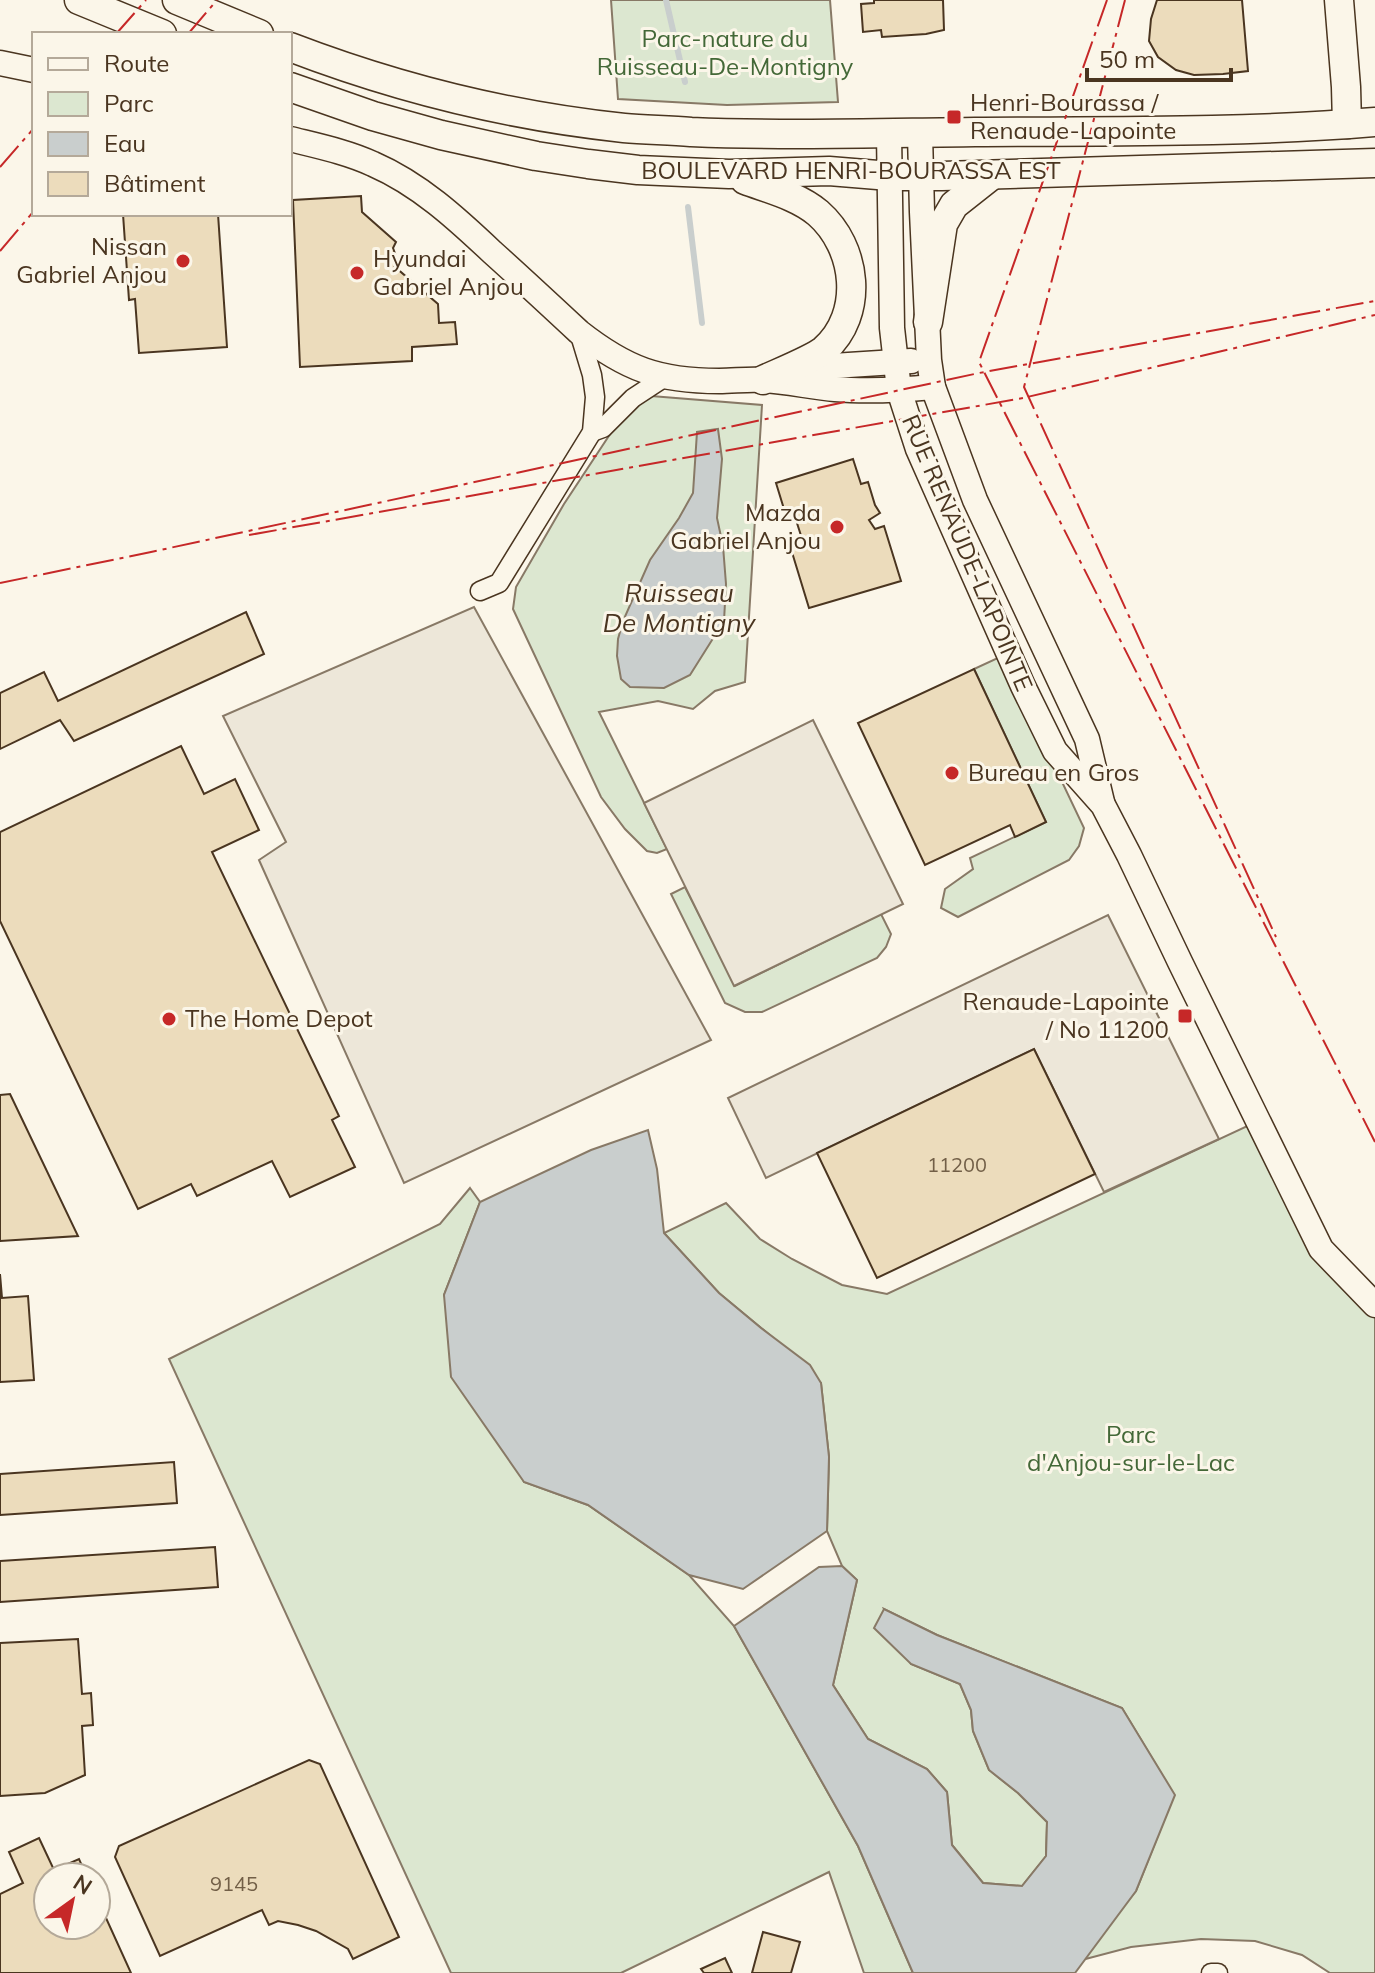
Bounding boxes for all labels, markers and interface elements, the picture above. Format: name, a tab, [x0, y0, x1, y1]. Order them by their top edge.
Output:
park label: Parc-nature du Ruisseau-De-Montigny	[597, 23, 854, 81]
legend	[32, 32, 292, 216]
scale bar	[1087, 32, 1231, 82]
text: 50 m	[1099, 44, 1155, 74]
text: Route	[104, 48, 169, 78]
place label: Henri-Bourassa / Renaude-Lapointe	[970, 87, 1176, 145]
text: Parc	[104, 88, 154, 118]
marker: Henri-Bourassa / Renaude-Lapointe	[945, 108, 963, 126]
text: Eau	[104, 128, 146, 158]
street label: BOULEVARD HENRI-BOURASSA EST	[641, 155, 1061, 185]
text: Bâtiment	[104, 168, 205, 198]
place label: Nissan Gabriel Anjou	[16, 231, 167, 289]
place label: Hyundai Gabriel Anjou	[373, 243, 524, 301]
marker: Nissan Gabriel Anjou	[174, 252, 192, 270]
marker: Hyundai Gabriel Anjou	[348, 264, 366, 282]
street label: RUE RENAUDE-LAPOINTE	[896, 410, 1040, 695]
place label: Mazda Gabriel Anjou	[670, 497, 821, 555]
marker: Mazda Gabriel Anjou	[828, 518, 846, 536]
water label: Ruisseau De Montigny	[603, 576, 757, 639]
place label: Bureau en Gros	[968, 757, 1139, 787]
marker: Bureau en Gros	[943, 764, 961, 782]
place label: Renaude-Lapointe / No 11200	[963, 986, 1169, 1044]
place label: The Home Depot	[185, 1003, 373, 1033]
marker: Renaude-Lapointe / No 11200	[1176, 1007, 1194, 1025]
marker: The Home Depot	[160, 1010, 178, 1028]
house number: 11200	[927, 1152, 987, 1177]
park label: Parc d'Anjou-sur-le-Lac	[1027, 1419, 1235, 1477]
north arrow	[32, 1861, 112, 1941]
text: N	[68, 1868, 97, 1900]
house number: 9145	[210, 1871, 258, 1896]

